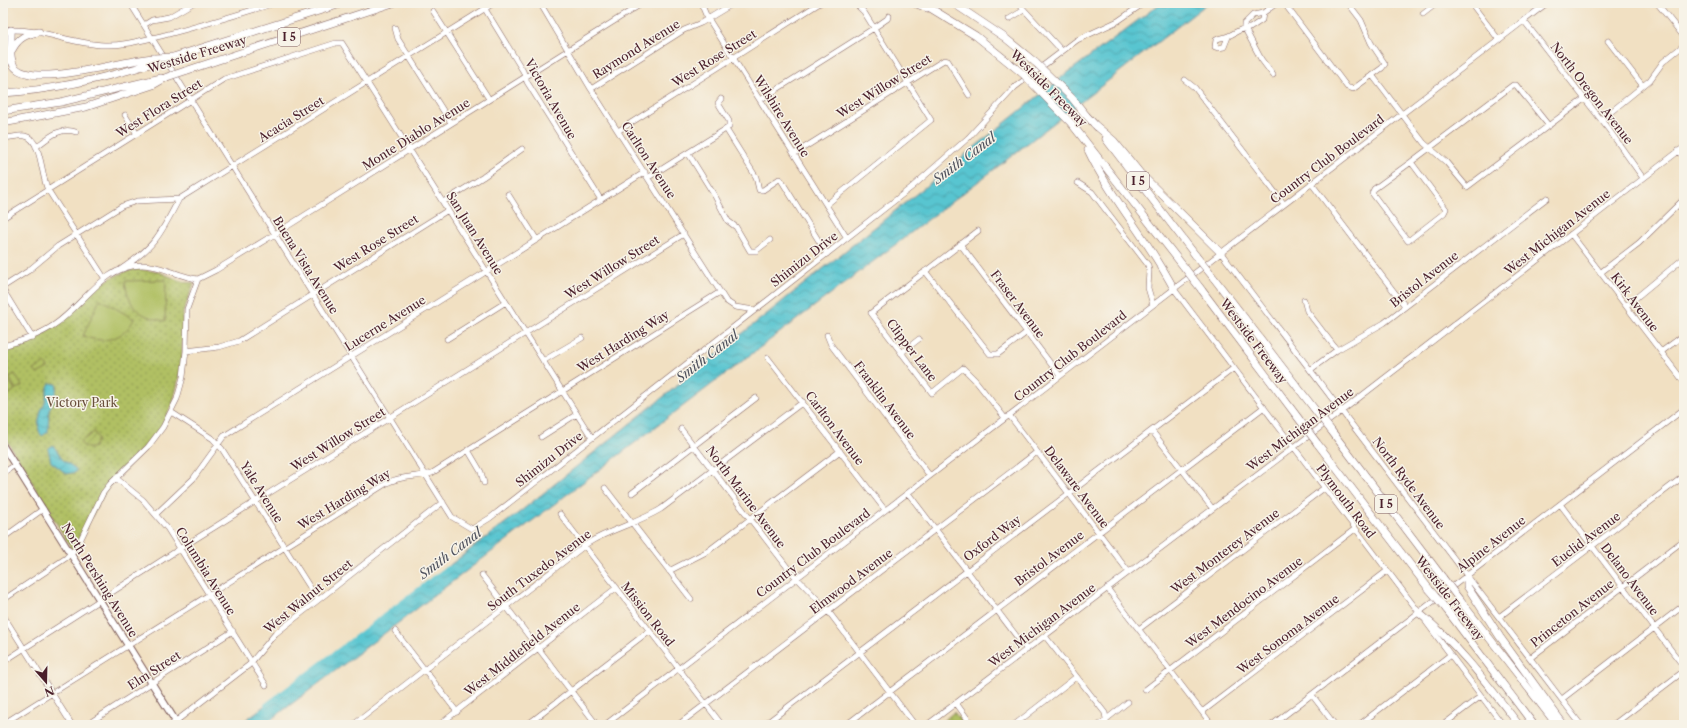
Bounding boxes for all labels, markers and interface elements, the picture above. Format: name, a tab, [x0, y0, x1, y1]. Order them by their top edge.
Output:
street label: Raymond Avenue	[590, 16, 683, 82]
street label: West Rose Street	[668, 26, 760, 90]
road number: I 5	[278, 28, 300, 46]
street label: Westside Freeway	[145, 32, 249, 76]
street label: North Oregon Avenue	[1548, 39, 1637, 147]
street label: Westside Freeway	[1007, 46, 1091, 130]
street label: West Willow Street	[833, 50, 935, 122]
street label: Victoria Avenue	[521, 55, 580, 142]
street label: Wilshire Avenue	[750, 71, 813, 160]
street label: West Flora Street	[112, 75, 205, 141]
street label: Acacia Street	[255, 92, 327, 146]
street label: Monte Diablo Avenue	[359, 95, 473, 173]
street label: Country Club Boulevard	[1267, 111, 1388, 207]
street label: Carlton Avenue	[619, 119, 680, 201]
water label: Smith Canal	[929, 128, 1000, 187]
road number: I 5	[1127, 172, 1149, 190]
street label: West Michigan Avenue	[1500, 186, 1613, 279]
street label: San Juan Avenue	[443, 189, 507, 277]
street label: West Rose Street	[330, 211, 422, 275]
street label: Buena Vista Avenue	[270, 213, 342, 317]
street label: Shimizu Drive	[767, 228, 841, 290]
street label: West Willow Street	[561, 231, 663, 303]
street label: Bristol Avenue	[1387, 247, 1461, 310]
street label: Fraser Avenue	[988, 267, 1049, 341]
street label: Kirk Avenue	[1608, 269, 1662, 335]
street label: Lucerne Avenue	[342, 292, 429, 354]
street label: Westside Freeway	[1217, 295, 1291, 387]
street label: West Harding Way	[574, 307, 672, 376]
street label: Country Club Boulevard	[1011, 307, 1130, 405]
street label: Clipper Lane	[884, 316, 941, 384]
water label: Smith Canal	[672, 326, 743, 386]
street label: Franklin Avenue	[851, 358, 919, 442]
street label: West Michigan Avenue	[1243, 384, 1357, 475]
street label: Carlton Avenue	[802, 388, 868, 468]
park label: Victory Park	[46, 395, 118, 410]
street label: West Willow Street	[287, 403, 389, 475]
street label: Shimizu Drive	[512, 428, 586, 490]
street label: North Ryde Avenue	[1370, 434, 1449, 532]
street label: North Marine Avenue	[703, 443, 789, 551]
street label: Delaware Avenue	[1041, 443, 1113, 531]
street label: Yale Avenue	[237, 458, 287, 526]
street label: Plymouth Road	[1313, 461, 1379, 541]
street label: West Harding Way	[294, 465, 393, 533]
road number: I 5	[1375, 495, 1397, 513]
street label: Country Club Boulevard	[753, 505, 874, 601]
street label: West Monterey Avenue	[1167, 505, 1283, 597]
street label: Euclid Avenue	[1549, 508, 1623, 570]
street label: Oxford Way	[960, 511, 1024, 564]
street label: Alpine Avenue	[1453, 512, 1529, 576]
street label: North Pershing Avenue	[59, 520, 141, 640]
water label: Smith Canal	[415, 523, 486, 582]
street label: Columbia Avenue	[173, 524, 239, 618]
street label: South Tuxedo Avenue	[484, 526, 594, 614]
street label: Bristol Avenue	[1011, 527, 1087, 589]
street label: Delano Avenue	[1598, 540, 1662, 618]
street label: Elmwood Avenue	[807, 545, 896, 617]
street label: Westside Freeway	[1412, 552, 1488, 643]
street label: West Mendocino Avenue	[1182, 553, 1306, 651]
street label: West Walnut Street	[260, 555, 356, 637]
street label: Princeton Avenue	[1527, 576, 1617, 650]
street label: Mission Road	[618, 579, 678, 650]
street label: West Michigan Avenue	[985, 580, 1099, 671]
street label: West Sonoma Avenue	[1233, 591, 1342, 678]
street label: West Middlefield Avenue	[460, 599, 583, 699]
street label: Elm Street	[125, 647, 184, 693]
north arrow	[26, 662, 66, 702]
text: N	[42, 683, 56, 700]

